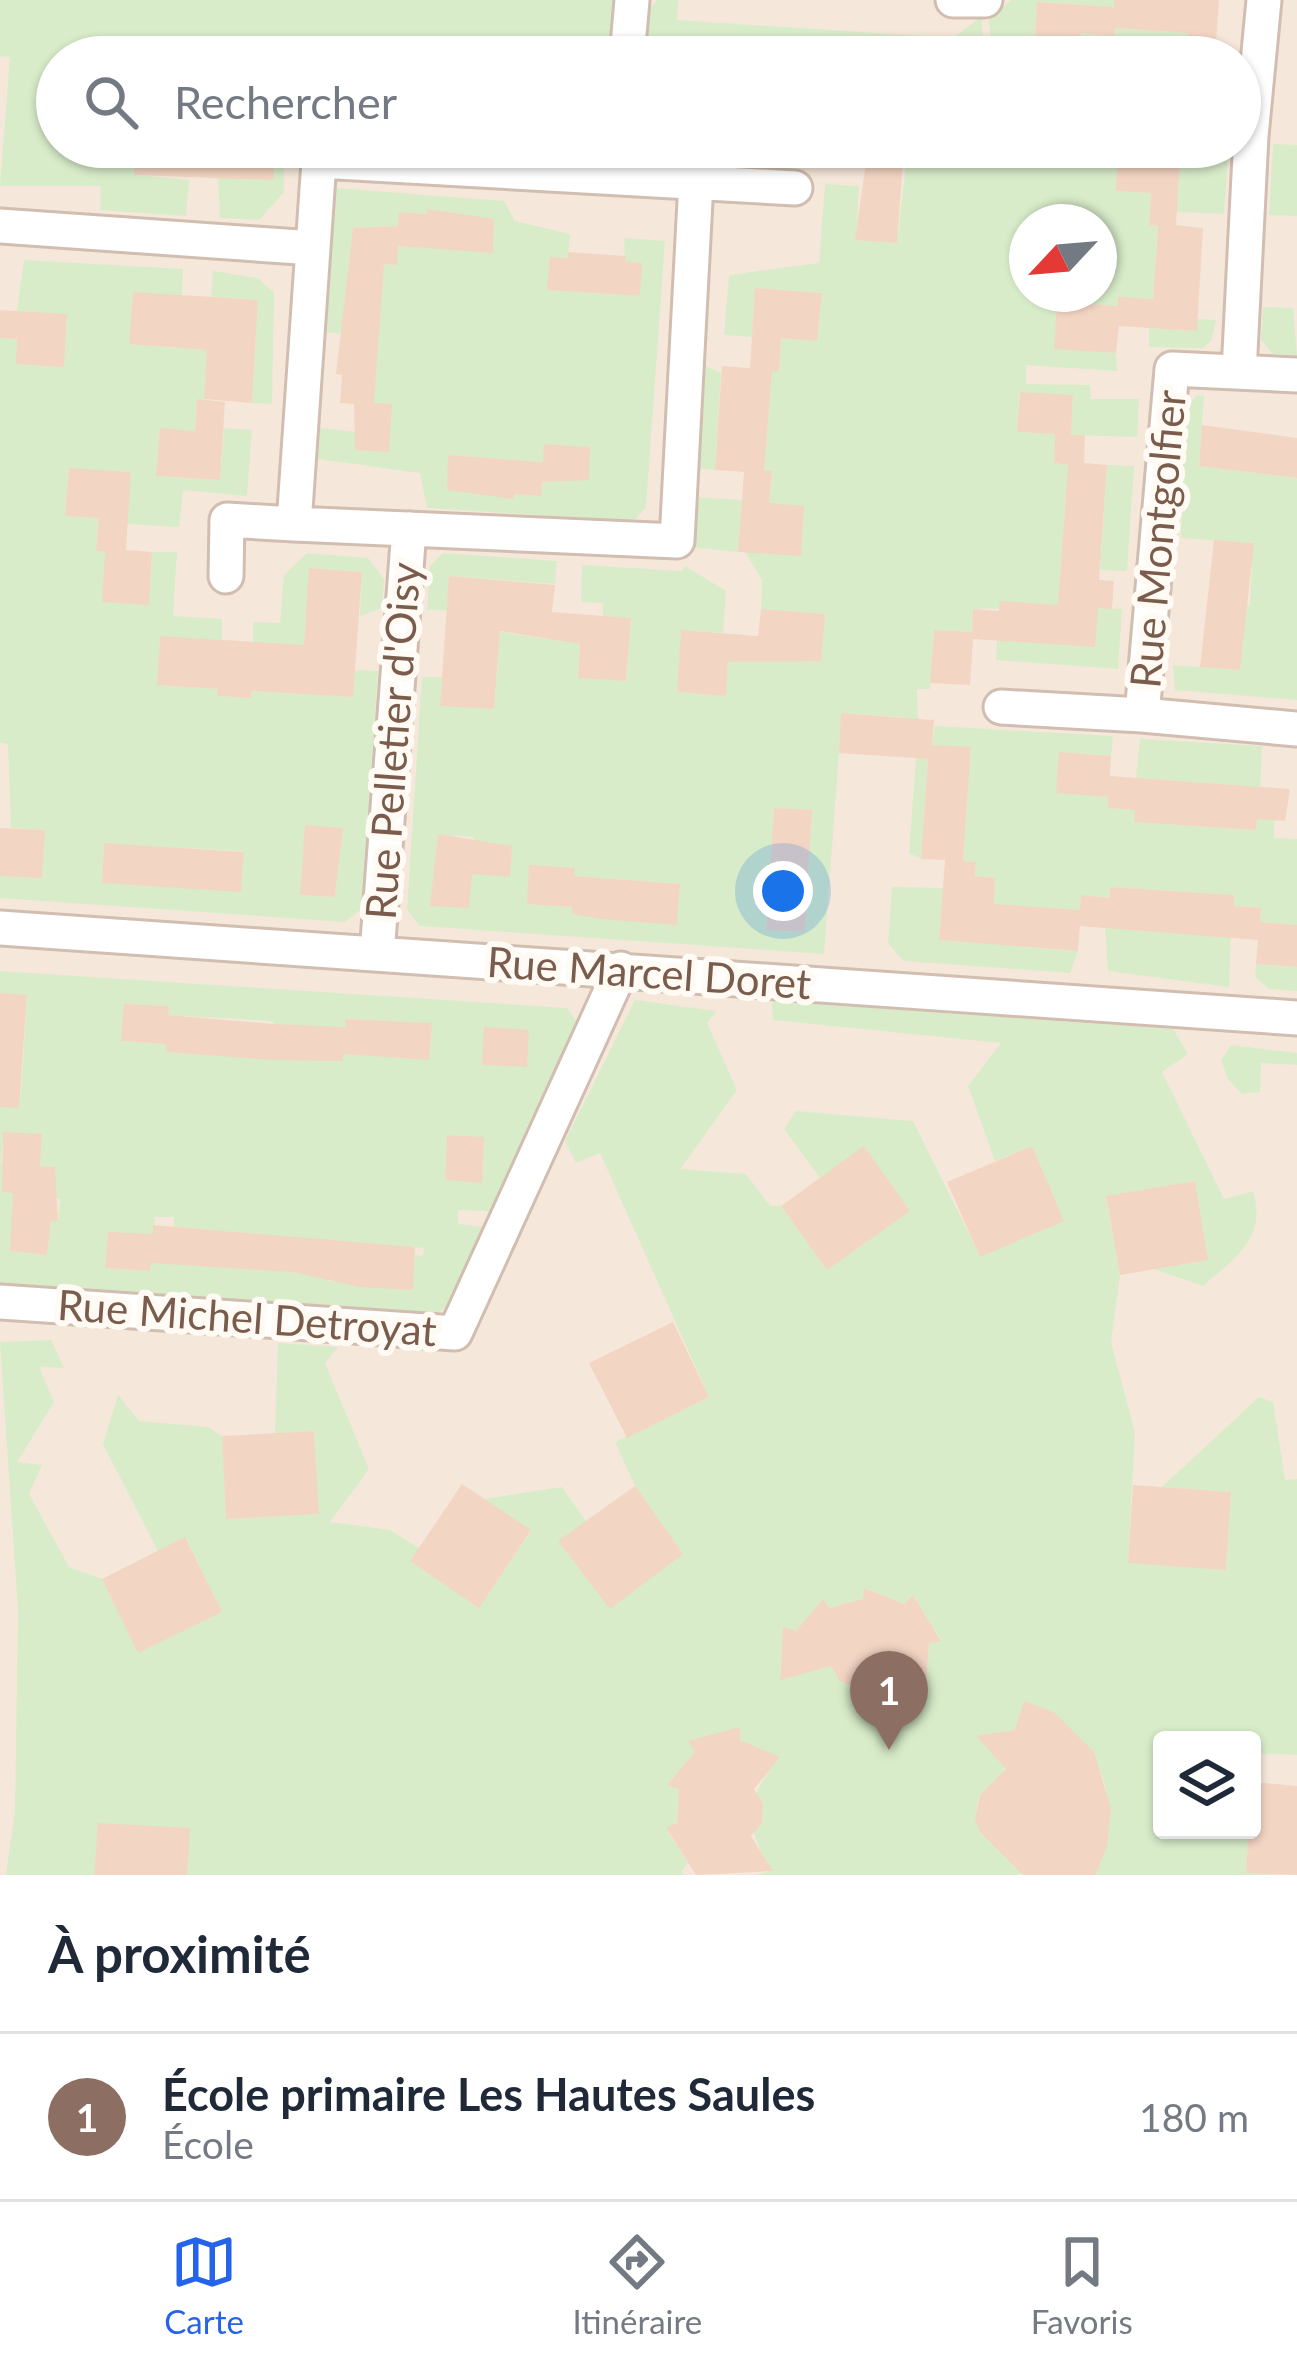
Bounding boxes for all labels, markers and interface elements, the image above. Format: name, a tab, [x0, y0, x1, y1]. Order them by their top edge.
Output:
search box	[36, 36, 1261, 168]
icon: search	[78, 69, 144, 135]
text: Rechercher	[174, 75, 397, 129]
north arrow	[1009, 204, 1117, 312]
street label: Rue Montgolfier	[1119, 388, 1195, 690]
street label: Rue Pelletier d'Oisy	[355, 560, 429, 921]
your location	[753, 861, 813, 921]
street label: Rue Marcel Doret	[485, 936, 813, 1008]
street label: Rue Michel Detroyat	[56, 1279, 438, 1355]
pin: 1	[850, 1651, 928, 1750]
map controls	[1153, 1731, 1261, 1839]
button: layers	[1153, 1731, 1261, 1839]
text: À proximité	[48, 1923, 311, 1984]
text: École primaire Les Hautes Saules	[162, 2067, 815, 2121]
text: 1	[76, 2094, 98, 2140]
text: 180 m	[1139, 2094, 1249, 2140]
text: École	[162, 2121, 254, 2167]
tab: Carte	[164, 2229, 244, 2341]
tab: Itinéraire	[572, 2229, 702, 2341]
tab: Favoris	[1031, 2229, 1133, 2341]

